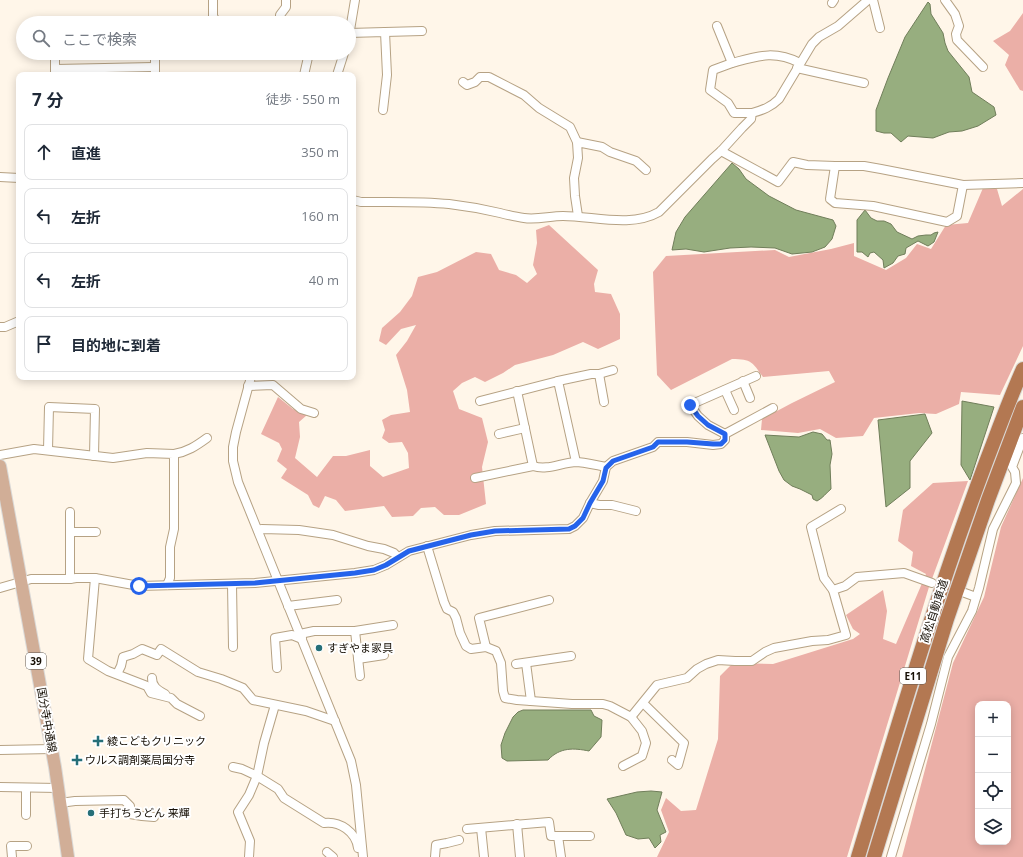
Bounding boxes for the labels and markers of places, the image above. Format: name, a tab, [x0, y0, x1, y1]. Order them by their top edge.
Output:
place label: すぎやま家具	[327, 640, 393, 655]
marker: すぎやま家具	[314, 643, 324, 653]
place label: 綾こどもクリニック	[107, 733, 206, 748]
marker: 綾こどもクリニック	[92, 735, 104, 747]
place label: ウルス調剤薬局国分寺	[85, 752, 195, 767]
marker: ウルス調剤薬局国分寺	[72, 755, 82, 765]
place label: 手打ちうどん 来輝	[99, 805, 190, 820]
marker: 手打ちうどん 来輝	[86, 808, 96, 818]

